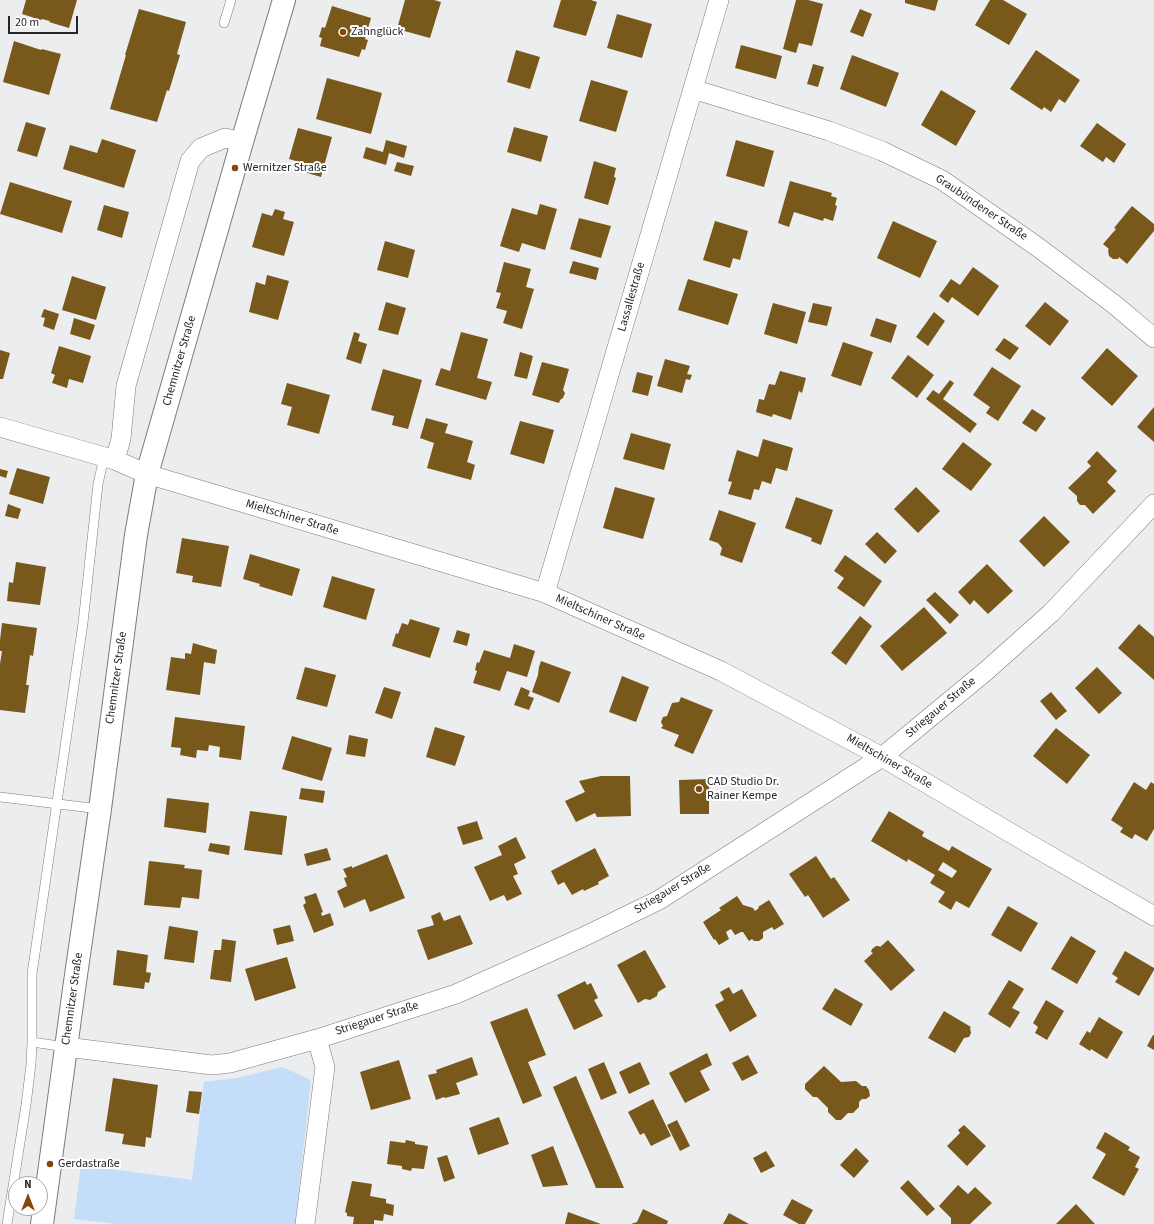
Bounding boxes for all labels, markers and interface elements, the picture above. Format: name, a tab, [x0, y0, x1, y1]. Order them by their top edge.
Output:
scale bar	[10, 8, 80, 34]
text: 20 m	[15, 14, 39, 31]
place label: Zahnglück	[351, 25, 403, 39]
marker: Zahnglück	[338, 27, 348, 37]
place label: Wernitzer Straße	[243, 161, 327, 175]
marker: Wernitzer Straße	[230, 163, 240, 173]
street label: Graubündener Straße	[932, 172, 1030, 244]
street label: Lassallestraße	[615, 261, 649, 333]
street label: Chemnitzer Straße	[160, 314, 200, 408]
street label: Mieltschiner Straße	[244, 497, 340, 539]
street label: Mieltschiner Straße	[553, 592, 647, 644]
street label: Chemnitzer Straße	[103, 631, 131, 725]
street label: Striegauer Straße	[903, 675, 979, 741]
street label: Mieltschiner Straße	[844, 732, 934, 792]
place label: CAD Studio Dr. Rainer Kempe	[707, 775, 779, 803]
marker: CAD Studio Dr. Rainer Kempe	[694, 784, 704, 794]
street label: Striegauer Straße	[632, 860, 714, 918]
street label: Chemnitzer Straße	[59, 952, 87, 1046]
street label: Striegauer Straße	[333, 999, 421, 1039]
place label: Gerdastraße	[58, 1157, 120, 1171]
marker: Gerdastraße	[45, 1159, 55, 1169]
north arrow	[8, 1176, 48, 1216]
text: N	[24, 1177, 32, 1192]

